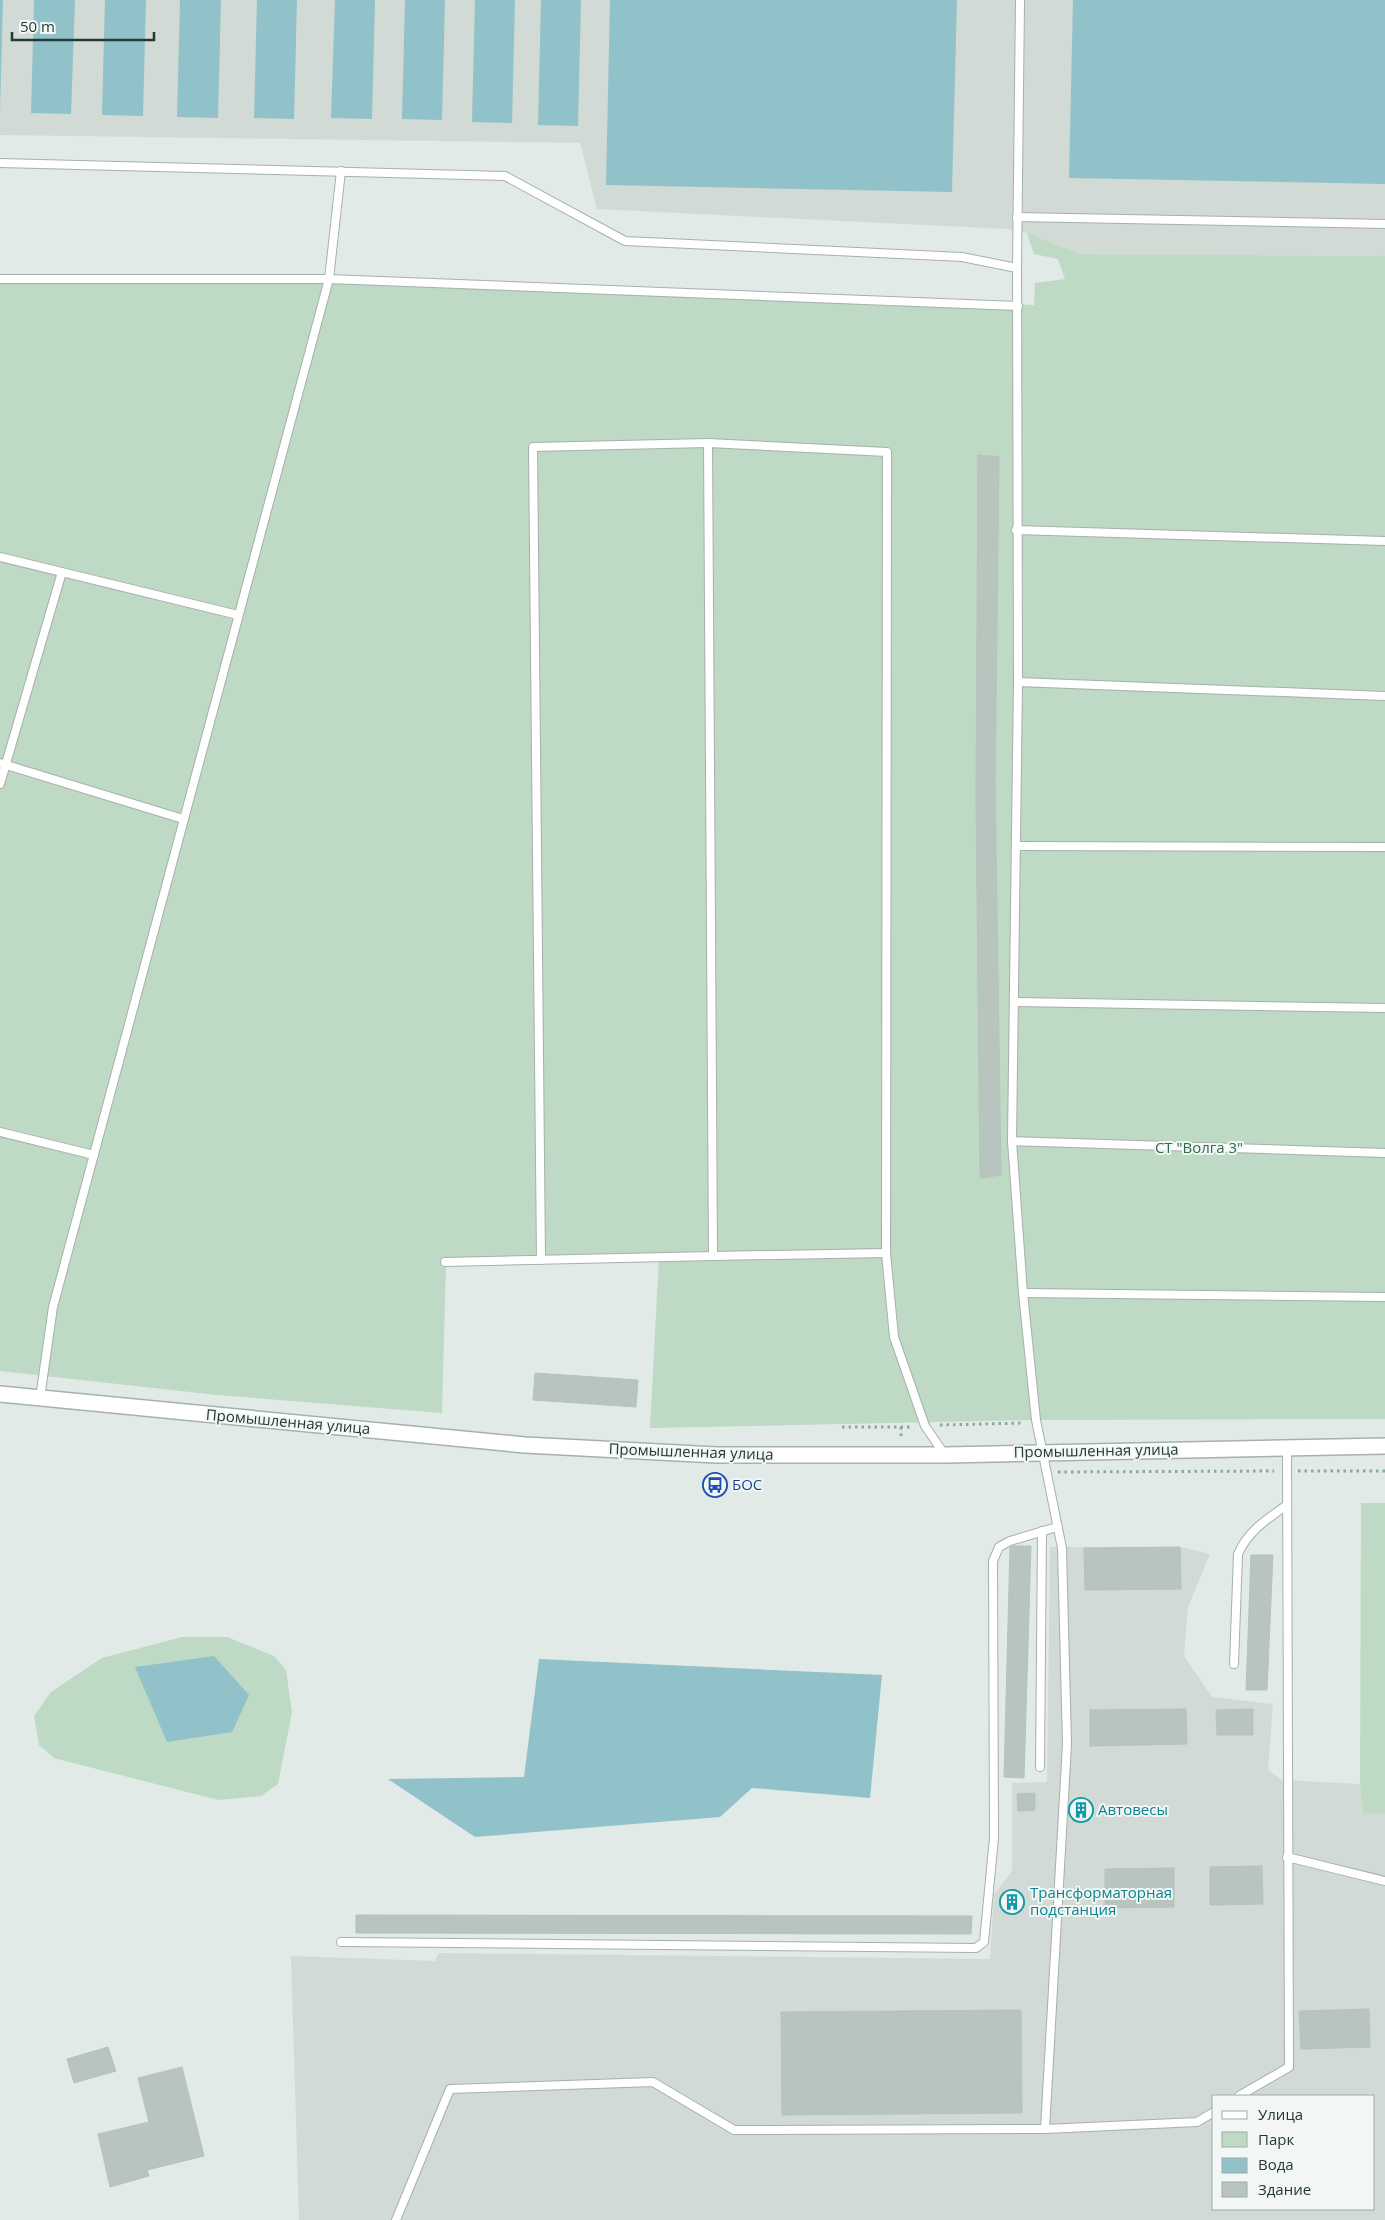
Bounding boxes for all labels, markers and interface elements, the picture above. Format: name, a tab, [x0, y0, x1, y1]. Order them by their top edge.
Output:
scale bar	[12, 10, 155, 42]
text: 50 m	[20, 16, 55, 36]
park label: СТ "Волга 3"	[1155, 1137, 1243, 1157]
street label: Промышленная улица	[205, 1404, 371, 1438]
street label: Промышленная улица	[608, 1438, 774, 1464]
street label: Промышленная улица	[1013, 1439, 1179, 1461]
bus stop icon: БОС	[702, 1472, 728, 1498]
place label: БОС	[732, 1474, 762, 1494]
building icon: Автовесы	[1068, 1797, 1094, 1823]
place label: Автовесы	[1098, 1799, 1168, 1819]
place label: Трансформаторная подстанция	[1030, 1882, 1172, 1919]
building icon: Трансформаторная подстанция	[999, 1889, 1025, 1915]
legend	[1212, 2095, 1375, 2210]
text: Улица	[1258, 2104, 1303, 2124]
text: Парк	[1258, 2129, 1294, 2149]
text: Вода	[1258, 2154, 1294, 2174]
text: Здание	[1258, 2179, 1311, 2199]

